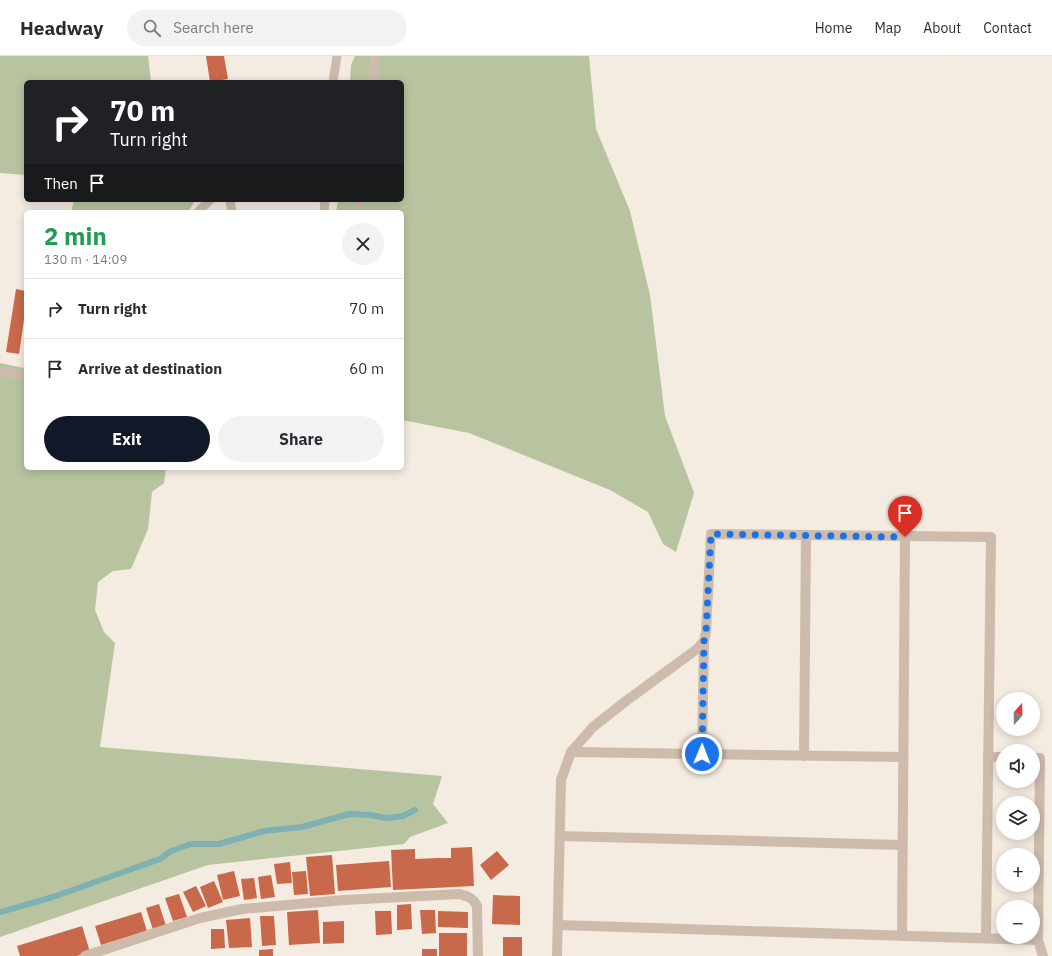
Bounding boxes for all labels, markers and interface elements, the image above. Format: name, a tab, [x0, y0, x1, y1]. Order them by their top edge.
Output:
search box	[127, 10, 407, 46]
text: Headway	[20, 16, 103, 40]
icon: search	[141, 17, 163, 39]
text: Search here	[173, 18, 254, 37]
text: Home	[815, 19, 852, 37]
text: Map	[874, 19, 901, 37]
text: About	[923, 19, 961, 37]
text: Contact	[983, 19, 1032, 37]
text: 70 m	[110, 92, 175, 129]
icon: right	[44, 96, 96, 148]
text: Turn right	[110, 128, 188, 151]
icon: arrive	[86, 172, 108, 194]
text: Then	[44, 174, 78, 193]
text: 2 min	[44, 220, 107, 252]
button: close	[342, 223, 384, 265]
text: 130 m · 14:09	[44, 251, 127, 268]
icon: right	[44, 298, 66, 320]
text: Turn right	[78, 299, 147, 318]
text: 70 m	[349, 299, 384, 318]
icon: arrive	[44, 358, 66, 380]
text: Arrive at destination	[78, 359, 222, 378]
text: 60 m	[349, 359, 384, 378]
button: Exit	[44, 416, 210, 462]
button: Share	[218, 416, 384, 462]
pin	[888, 496, 922, 537]
icon: arrive	[894, 502, 916, 524]
north arrow	[996, 692, 1040, 736]
map controls	[996, 692, 1040, 944]
position arrow	[681, 733, 723, 775]
button: sound	[996, 744, 1040, 788]
button: layers	[996, 796, 1040, 840]
button: +	[996, 848, 1040, 892]
button: −	[996, 900, 1040, 944]

